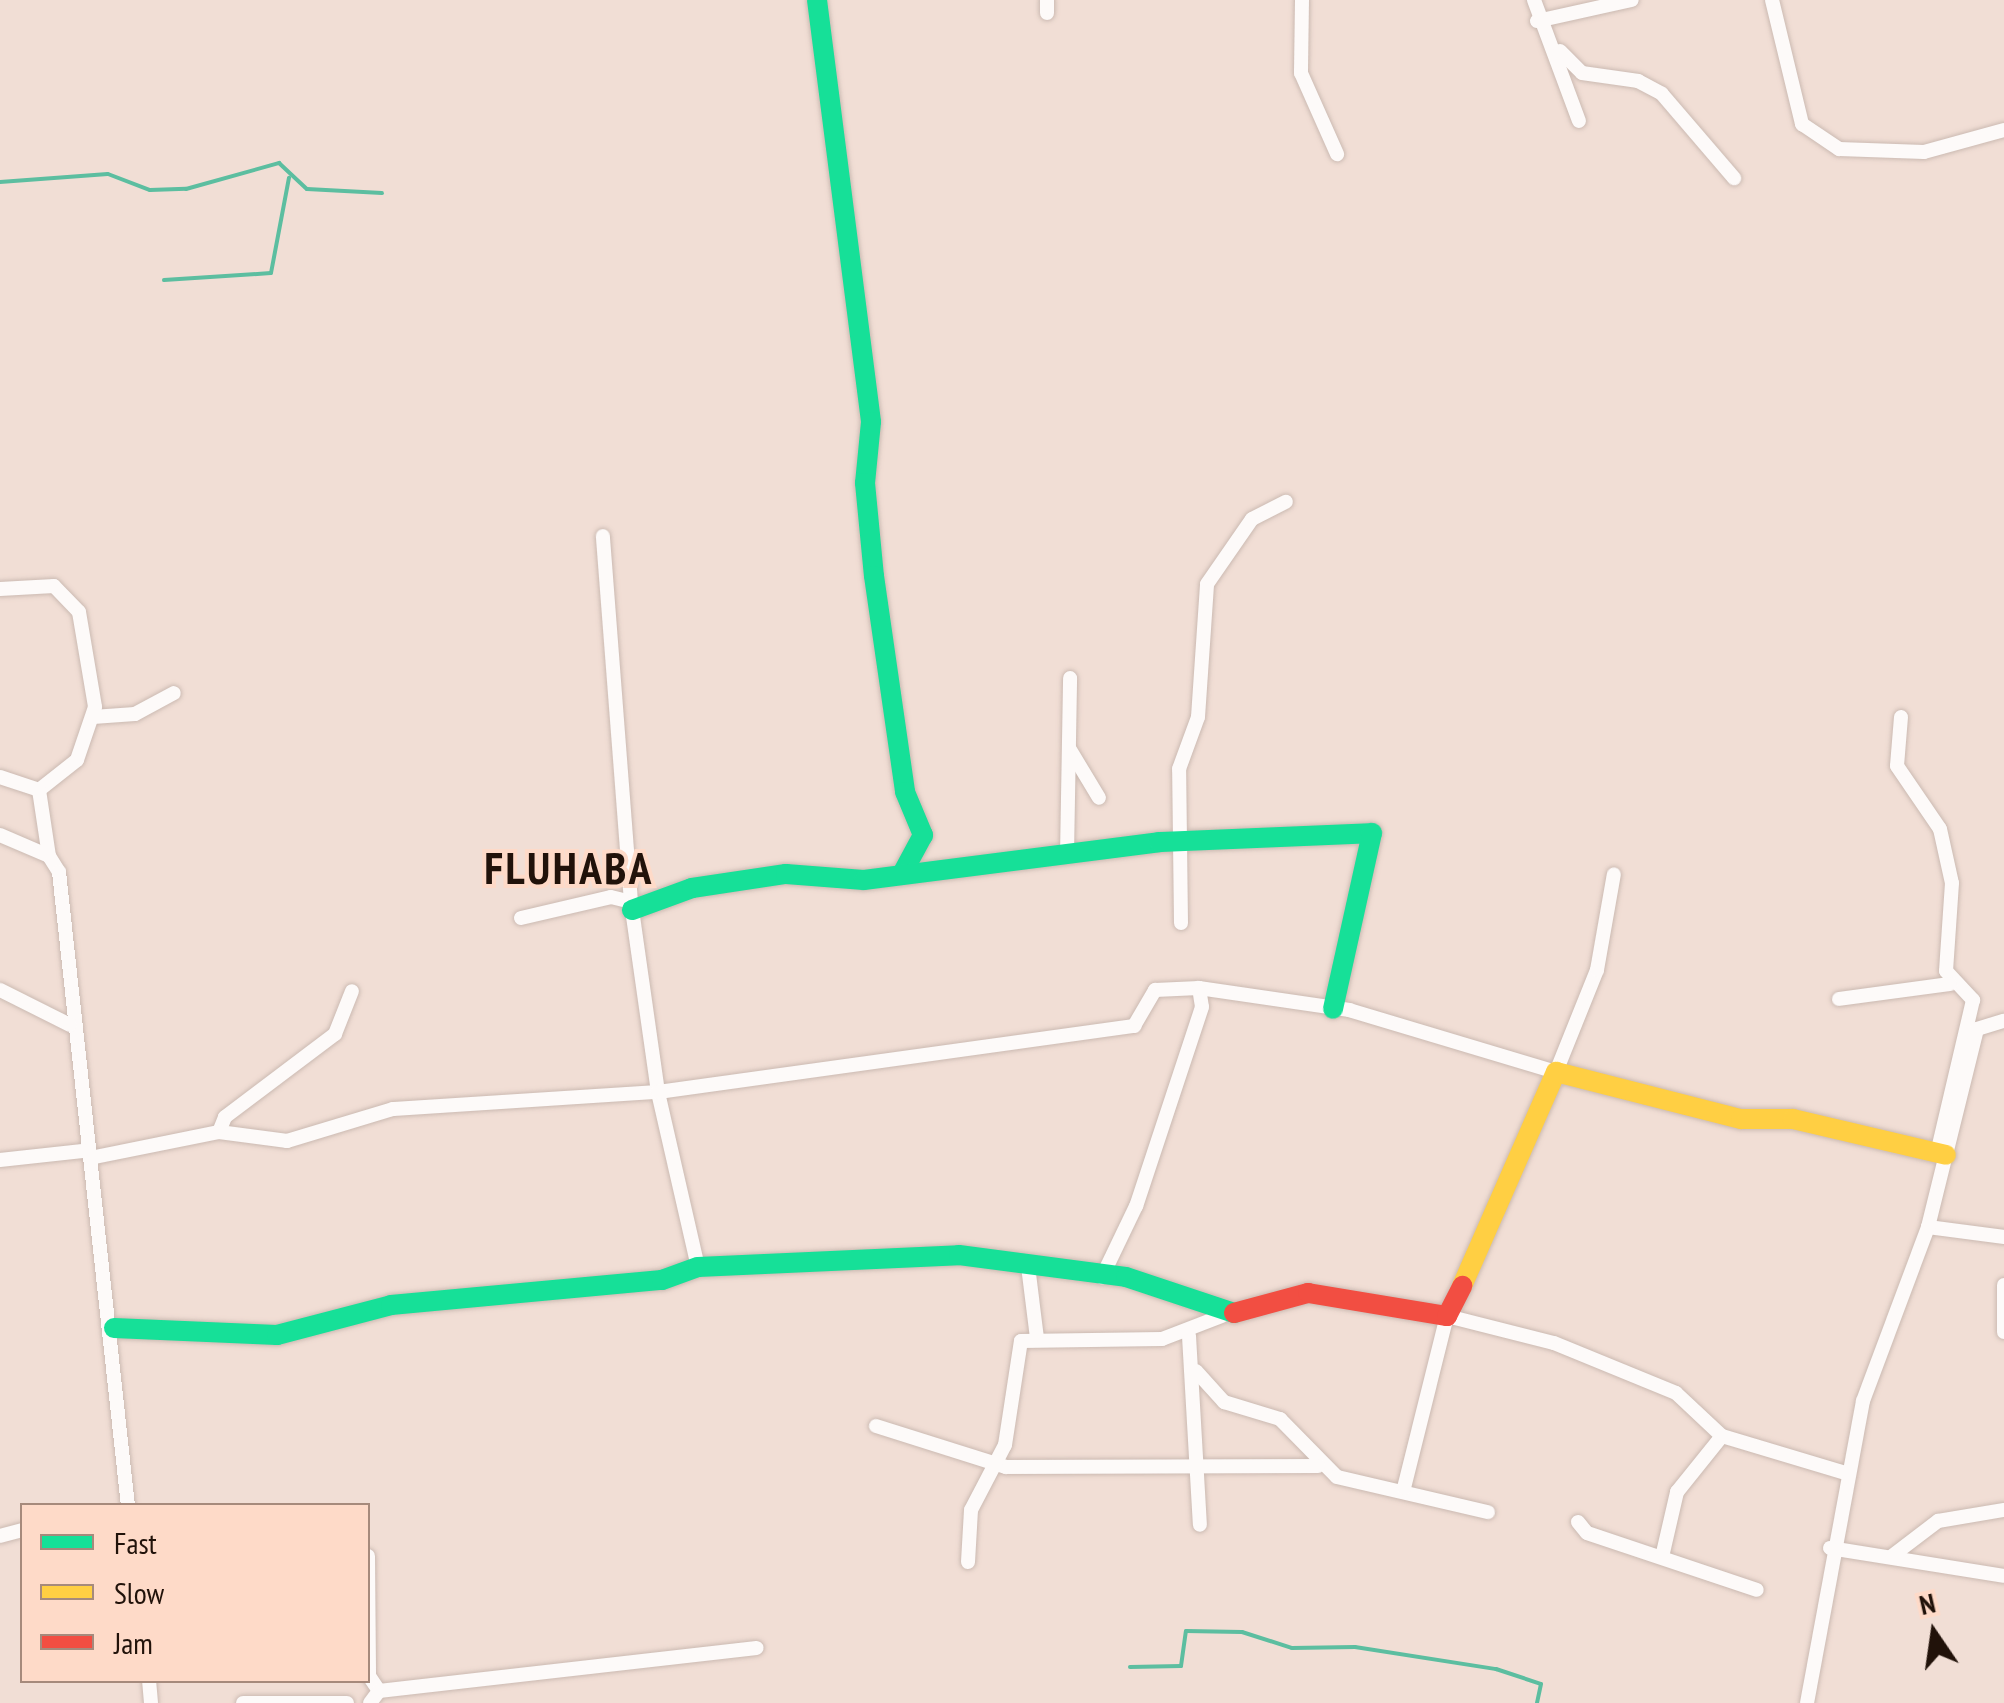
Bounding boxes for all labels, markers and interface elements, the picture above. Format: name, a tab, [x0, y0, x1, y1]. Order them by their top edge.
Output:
district label: FLUHABA	[484, 841, 654, 895]
legend	[20, 1503, 370, 1683]
text: Fast	[114, 1523, 157, 1562]
text: Slow	[114, 1573, 164, 1612]
north arrow	[1884, 1583, 1984, 1683]
text: N	[1916, 1584, 1939, 1623]
text: Jam	[114, 1623, 153, 1662]

